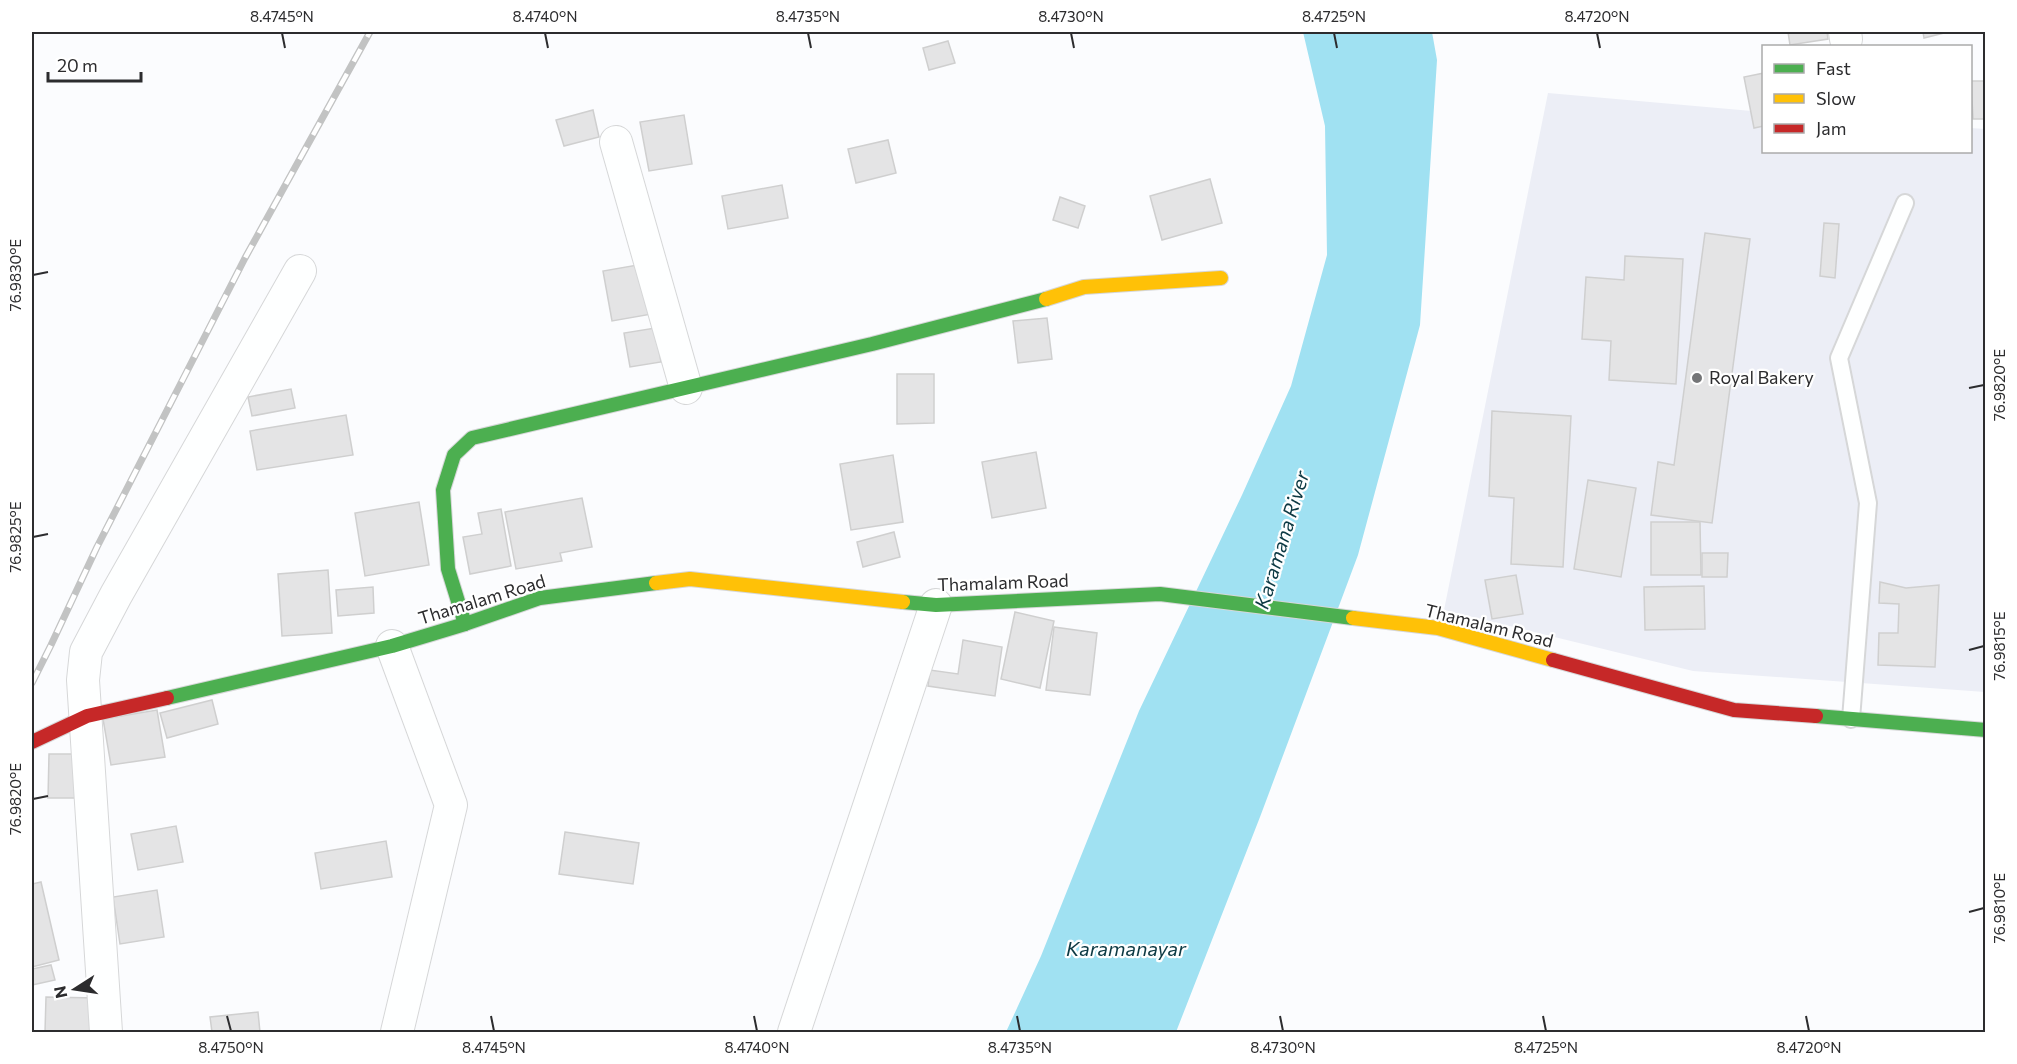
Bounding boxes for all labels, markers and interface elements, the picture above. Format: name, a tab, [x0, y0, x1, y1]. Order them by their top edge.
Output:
text: 8.4745°N	[250, 7, 314, 25]
text: 8.4740°N	[512, 7, 578, 25]
text: 8.4735°N	[776, 7, 840, 25]
text: 8.4730°N	[1038, 7, 1104, 25]
text: 8.4725°N	[1302, 7, 1366, 25]
text: 8.4720°N	[1564, 7, 1630, 25]
scale bar	[48, 45, 141, 83]
legend	[1762, 45, 1972, 153]
text: 20 m	[57, 54, 98, 76]
text: Fast	[1816, 57, 1851, 79]
text: Slow	[1816, 87, 1856, 109]
text: Jam	[1816, 117, 1846, 139]
text: 76.9830°E	[6, 239, 24, 311]
text: 76.9820°E	[1990, 349, 2008, 421]
place label: Royal Bakery	[1709, 366, 1814, 388]
marker: Royal Bakery	[1690, 371, 1704, 385]
water label: Karamana River	[1249, 467, 1314, 612]
text: 76.9825°E	[6, 501, 24, 573]
street label: Thamalam Road	[416, 569, 548, 629]
street label: Thamalam Road	[937, 569, 1069, 595]
street label: Thamalam Road	[1423, 598, 1556, 652]
text: 76.9815°E	[1990, 611, 2008, 681]
text: 76.9820°E	[6, 763, 24, 835]
text: 76.9810°E	[1990, 873, 2008, 943]
water label: Karamanayar	[1066, 936, 1187, 960]
north arrow	[45, 959, 105, 1019]
text: N	[49, 984, 70, 1000]
text: 8.4750°N	[198, 1038, 264, 1056]
text: 8.4745°N	[462, 1038, 526, 1056]
text: 8.4740°N	[724, 1038, 790, 1056]
text: 8.4735°N	[988, 1038, 1052, 1056]
text: 8.4730°N	[1250, 1038, 1316, 1056]
text: 8.4725°N	[1514, 1038, 1578, 1056]
text: 8.4720°N	[1776, 1038, 1842, 1056]

